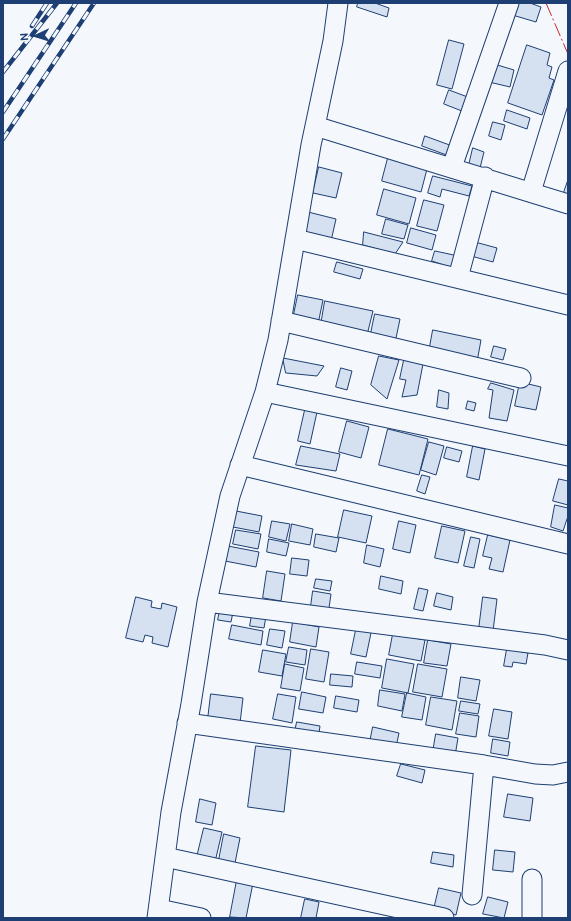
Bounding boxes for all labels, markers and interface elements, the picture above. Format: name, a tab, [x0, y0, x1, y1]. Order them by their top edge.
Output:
north arrow	[16, 16, 56, 56]
text: N	[18, 32, 30, 41]

